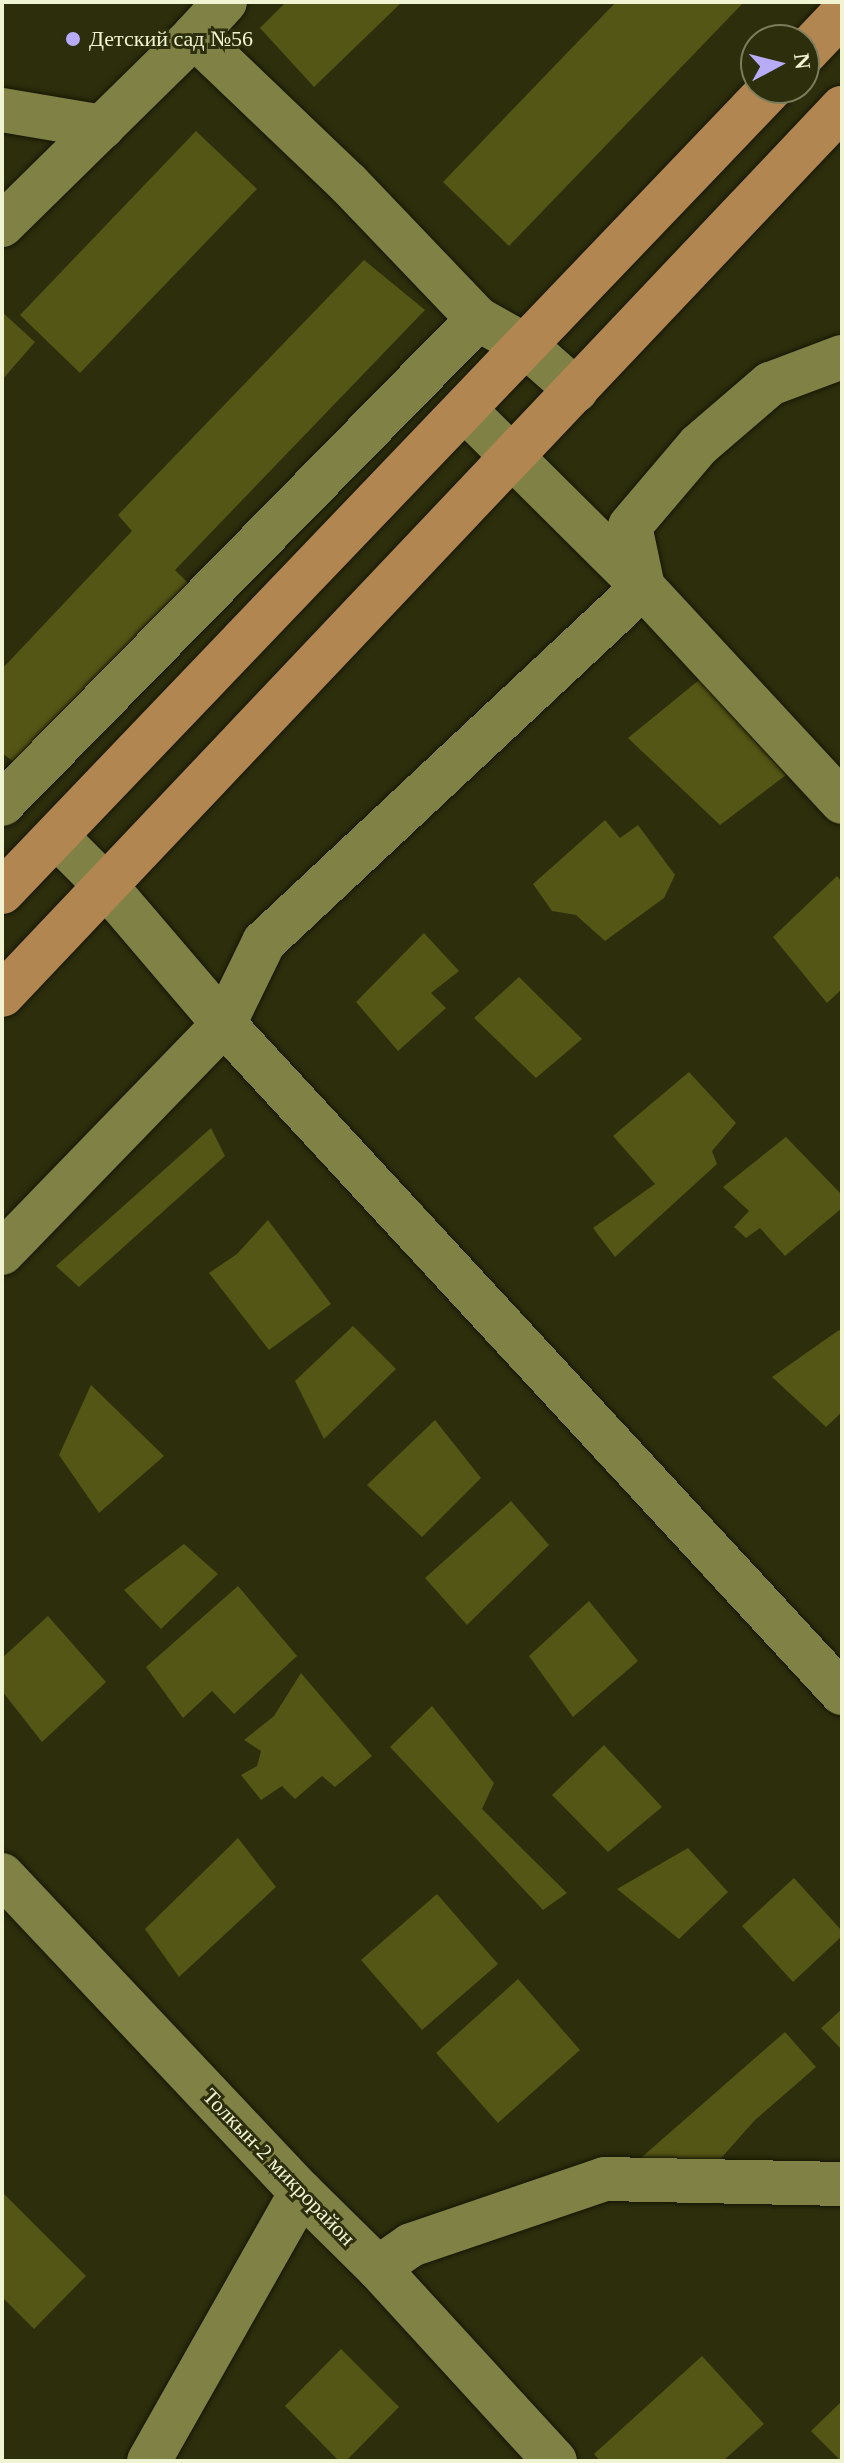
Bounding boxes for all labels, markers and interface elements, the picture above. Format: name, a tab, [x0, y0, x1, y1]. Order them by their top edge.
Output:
north arrow	[740, 24, 820, 104]
place label: Детский сад №56	[89, 26, 253, 52]
marker: Детский сад №56	[64, 30, 82, 48]
text: N	[789, 52, 816, 71]
street label: Толкын-2 микрорайон	[197, 2083, 361, 2251]

